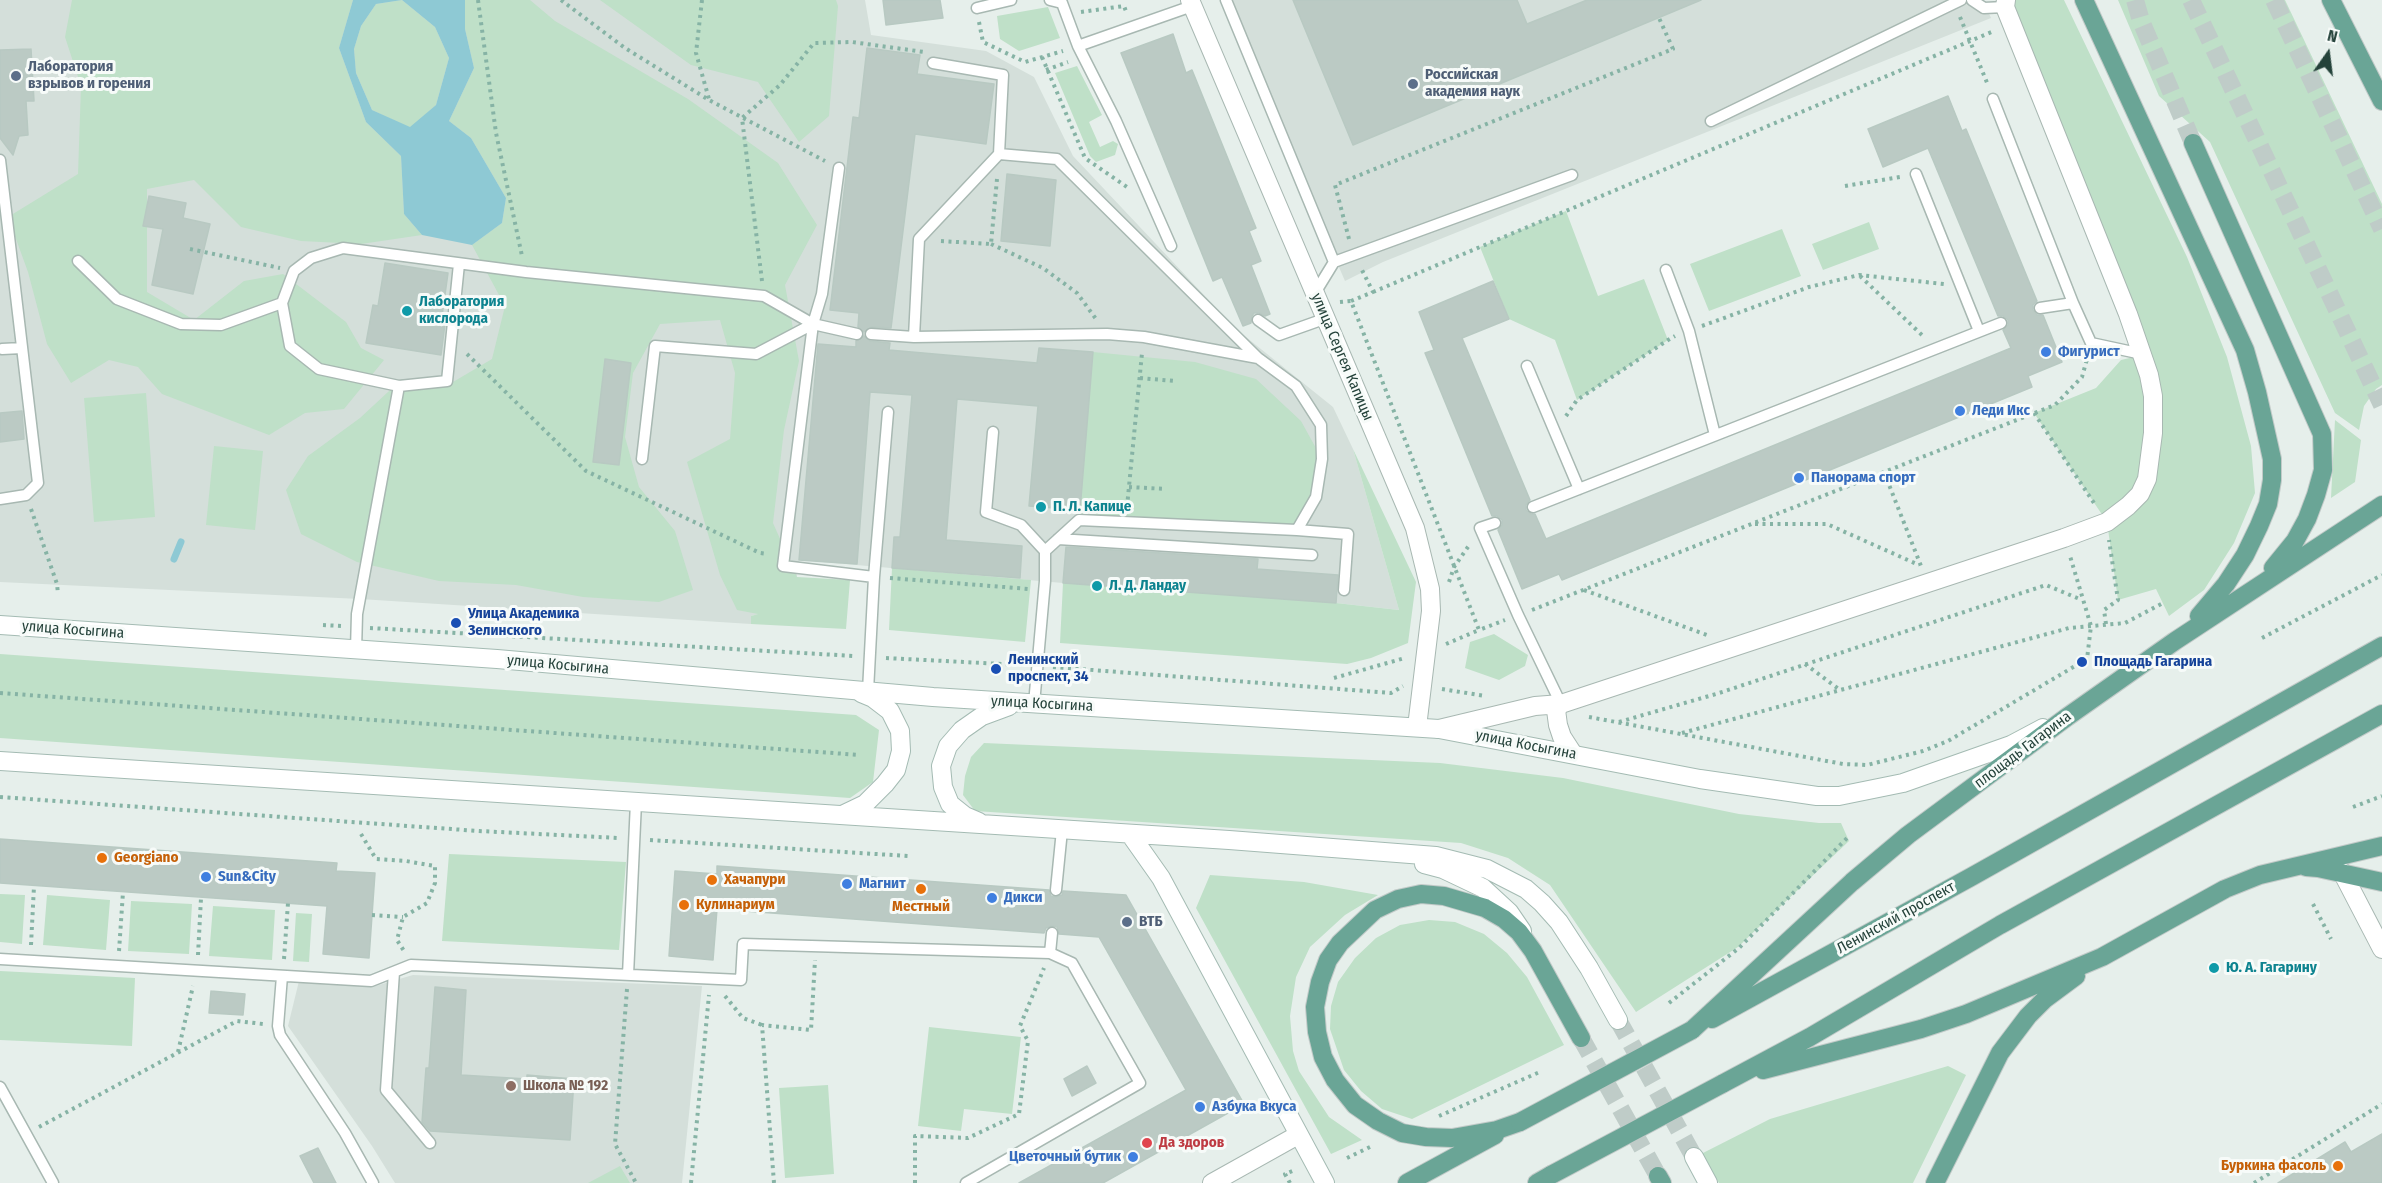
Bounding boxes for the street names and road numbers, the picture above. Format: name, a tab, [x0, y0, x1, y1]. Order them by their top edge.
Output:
street label: улица Сергея Капицы	[1307, 291, 1377, 423]
street label: улица Косыгина	[21, 617, 125, 643]
street label: улица Косыгина	[506, 652, 610, 678]
street label: улица Косыгина	[990, 692, 1094, 716]
street label: площадь Гагарина	[1971, 708, 2075, 792]
street label: улица Косыгина	[1474, 726, 1578, 764]
street label: Ленинский проспект	[1834, 878, 1958, 958]

